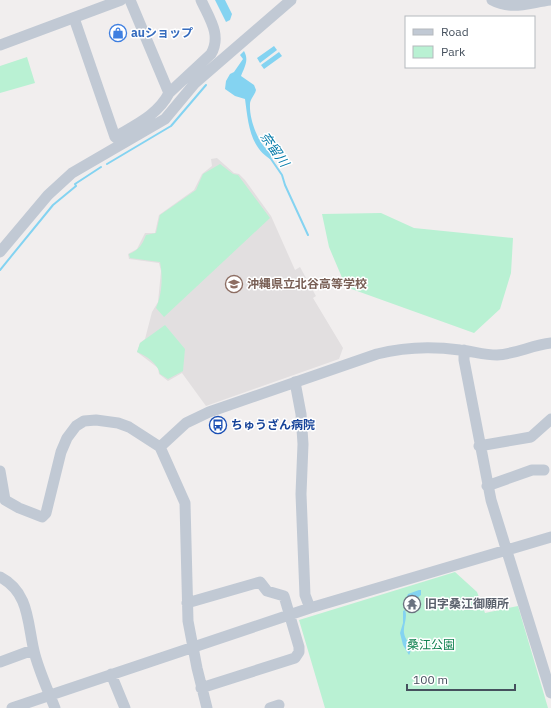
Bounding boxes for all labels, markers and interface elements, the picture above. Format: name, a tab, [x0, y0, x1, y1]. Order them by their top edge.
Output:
legend	[405, 16, 535, 68]
shop icon: auショップ	[108, 23, 128, 43]
text: Road	[441, 24, 469, 39]
place label: auショップ	[131, 25, 193, 40]
text: Park	[441, 44, 466, 59]
water label: 奈留川	[256, 128, 294, 172]
school or university icon: 沖縄県立北谷高等学校	[224, 274, 244, 294]
place label: 沖縄県立北谷高等学校	[247, 276, 367, 291]
bus stop icon: ちゅうざん病院	[208, 415, 228, 435]
place label: ちゅうざん病院	[231, 417, 315, 432]
temple icon: 旧字桑江御願所	[402, 594, 422, 614]
place label: 旧字桑江御願所	[425, 596, 509, 611]
park label: 桑江公園	[407, 637, 455, 652]
scale bar	[407, 666, 515, 692]
text: 100 m	[413, 672, 448, 687]

